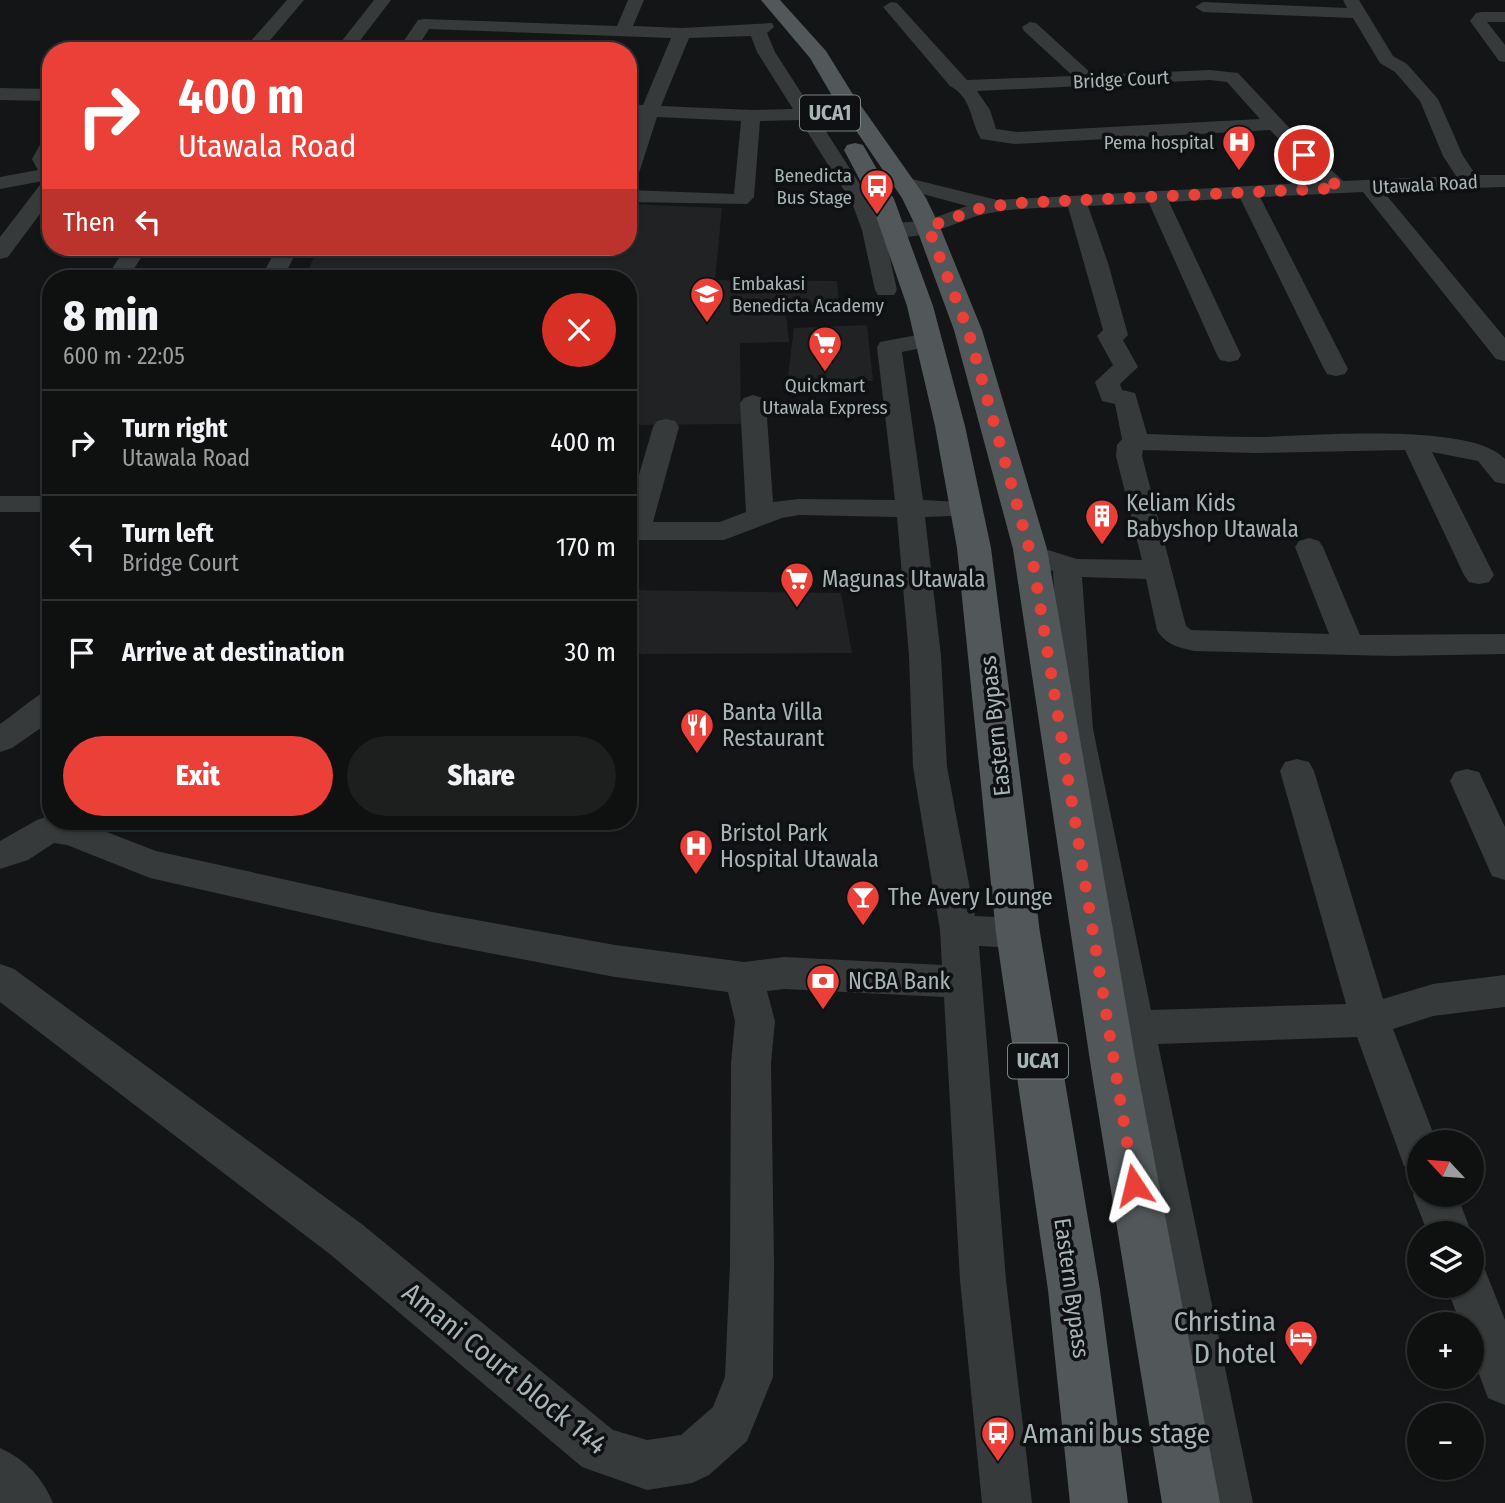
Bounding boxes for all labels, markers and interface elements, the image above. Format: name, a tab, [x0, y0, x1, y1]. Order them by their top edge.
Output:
street label: Bridge Court	[1072, 65, 1171, 94]
text: 400 m	[178, 67, 304, 126]
icon: right	[63, 70, 154, 161]
road number: UCA1	[800, 96, 860, 130]
hospital icon: Pema hospital	[1220, 123, 1258, 172]
pin	[1274, 125, 1334, 185]
text: Utawala Road	[178, 127, 356, 165]
place label: Pema hospital	[1104, 131, 1214, 154]
icon: arrive	[1285, 136, 1323, 174]
place label: Benedicta Bus Stage	[774, 164, 852, 209]
bus stop icon: Benedicta Bus Stage	[858, 167, 896, 216]
street label: Utawala Road	[1372, 170, 1478, 199]
icon: left	[129, 203, 167, 241]
text: Then	[63, 207, 115, 238]
place label: Embakasi Benedicta Academy	[732, 272, 884, 317]
school or university icon: Embakasi Benedicta Academy	[688, 275, 726, 324]
text: 8 min	[63, 291, 159, 341]
button: close	[542, 293, 616, 367]
supermarket icon: Quickmart Utawala Express	[806, 324, 844, 373]
text: 600 m · 22:05	[63, 342, 185, 370]
place label: Quickmart Utawala Express	[762, 374, 888, 419]
text: Turn right	[122, 413, 228, 444]
icon: right	[63, 424, 101, 462]
text: 400 m	[550, 427, 616, 458]
text: Utawala Road	[122, 444, 250, 472]
place label: Keliam Kids Babyshop Utawala	[1126, 489, 1299, 543]
building icon: Keliam Kids Babyshop Utawala	[1083, 497, 1121, 546]
text: Turn left	[122, 518, 214, 549]
icon: left	[63, 529, 101, 567]
text: 170 m	[556, 532, 616, 563]
text: Bridge Court	[122, 549, 239, 577]
supermarket icon: Magunas Utawala	[778, 560, 816, 609]
place label: Magunas Utawala	[822, 565, 986, 593]
icon: arrive	[63, 634, 101, 672]
text: Arrive at destination	[122, 637, 345, 668]
text: 30 m	[565, 637, 616, 668]
street label: Eastern Bypass	[974, 654, 1016, 798]
place label: Banta Villa Restaurant	[722, 698, 825, 752]
restaurant icon: Banta Villa Restaurant	[678, 706, 716, 755]
button: Exit	[63, 736, 333, 816]
button: Share	[347, 736, 616, 816]
place label: Bristol Park Hospital Utawala	[720, 819, 879, 873]
hospital icon: Bristol Park Hospital Utawala	[677, 827, 715, 876]
bar icon: The Avery Lounge	[844, 878, 882, 927]
place label: The Avery Lounge	[888, 883, 1053, 911]
bank icon: NCBA Bank	[804, 962, 842, 1011]
place label: NCBA Bank	[848, 967, 951, 995]
road number: UCA1	[1008, 1044, 1068, 1078]
north arrow	[1407, 1130, 1484, 1208]
map controls	[1407, 1130, 1484, 1480]
position arrow	[1097, 1148, 1171, 1222]
street label: Eastern Bypass	[1048, 1216, 1096, 1360]
button: layers	[1407, 1221, 1484, 1298]
street label: Amani Court block 144	[396, 1276, 614, 1461]
place label: Christina D hotel	[1174, 1305, 1276, 1370]
button: +	[1407, 1312, 1484, 1389]
hotel icon: Christina D hotel	[1282, 1318, 1320, 1367]
button: −	[1407, 1403, 1484, 1480]
bus stop icon: Amani bus stage	[979, 1414, 1017, 1463]
place label: Amani bus stage	[1023, 1417, 1210, 1450]

